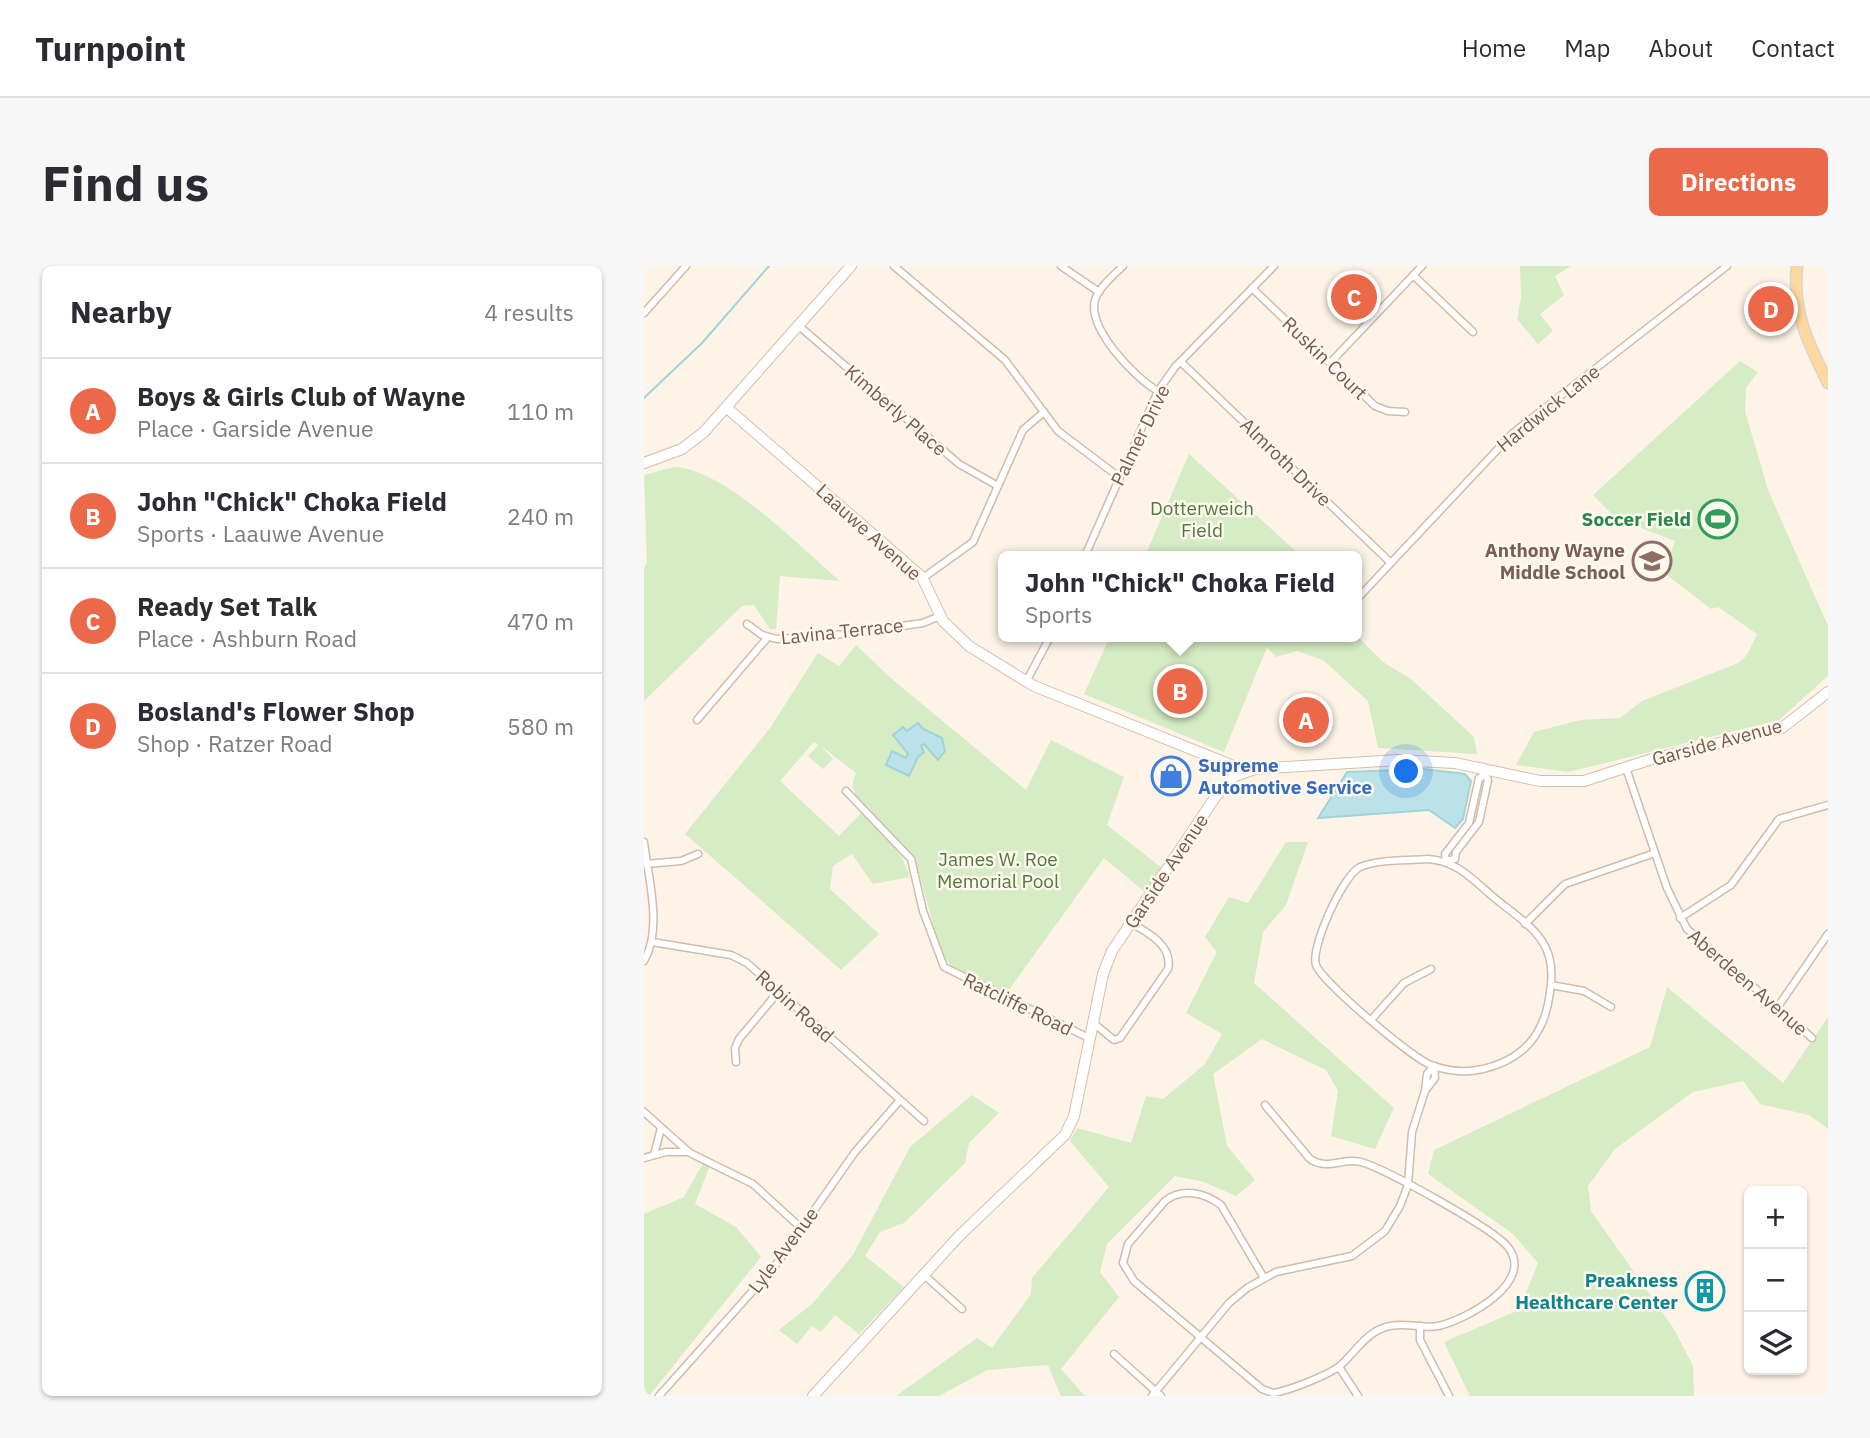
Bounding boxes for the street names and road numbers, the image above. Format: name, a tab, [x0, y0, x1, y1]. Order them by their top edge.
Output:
street label: Ruskin Court	[1277, 311, 1373, 405]
street label: Kimberly Place	[840, 359, 952, 461]
street label: Hardwick Lane	[1492, 359, 1604, 457]
street label: Palmer Drive	[1105, 381, 1175, 489]
street label: Almroth Drive	[1235, 413, 1337, 511]
street label: Laauwe Avenue	[811, 478, 927, 586]
street label: Lavina Terrace	[780, 613, 904, 649]
street label: Garside Avenue	[1649, 713, 1785, 771]
street label: Garside Avenue	[1119, 809, 1213, 933]
street label: Aberdeen Avenue	[1683, 923, 1813, 1041]
street label: Robin Road	[751, 965, 839, 1047]
street label: Ratcliffe Road	[959, 967, 1077, 1041]
street label: Lyle Avenue	[743, 1202, 823, 1298]

